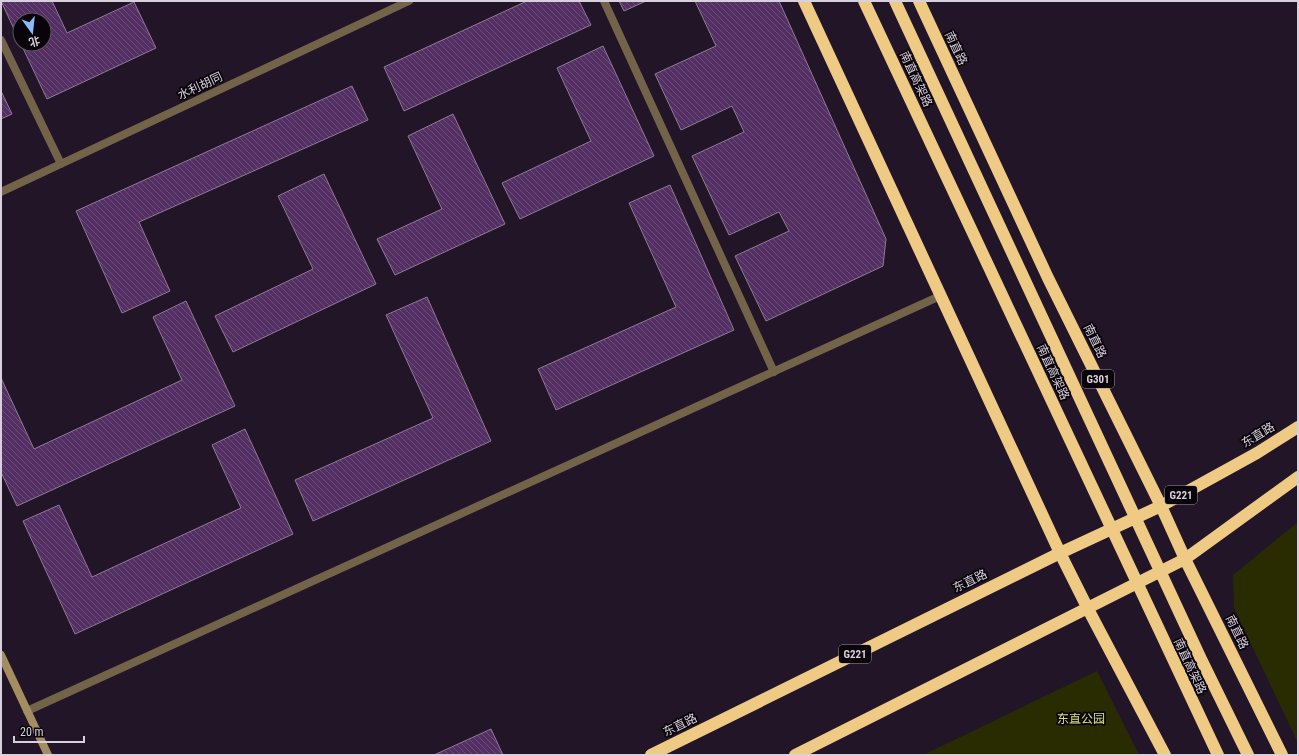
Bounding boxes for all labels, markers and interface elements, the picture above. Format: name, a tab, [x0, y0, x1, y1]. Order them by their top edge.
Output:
north arrow	[12, 12, 52, 52]
street label: 南直路	[942, 29, 970, 67]
text: 北	[27, 33, 41, 49]
street label: 南直高架路	[897, 49, 935, 109]
street label: 水利胡同	[175, 70, 225, 102]
street label: 南直路	[1081, 322, 1109, 360]
street label: 南直高架路	[1034, 342, 1072, 402]
road number: G301	[1082, 370, 1114, 388]
street label: 东直路	[1239, 420, 1277, 450]
road number: G221	[1165, 486, 1197, 504]
street label: 东直路	[951, 567, 989, 595]
street label: 南直路	[1223, 613, 1251, 651]
street label: 南直高架路	[1171, 636, 1209, 696]
road number: G221	[839, 645, 871, 663]
street label: 东直路	[661, 711, 699, 739]
park label: 东直公园	[1057, 712, 1105, 726]
scale bar	[14, 718, 84, 744]
text: 20 m	[20, 725, 44, 739]

